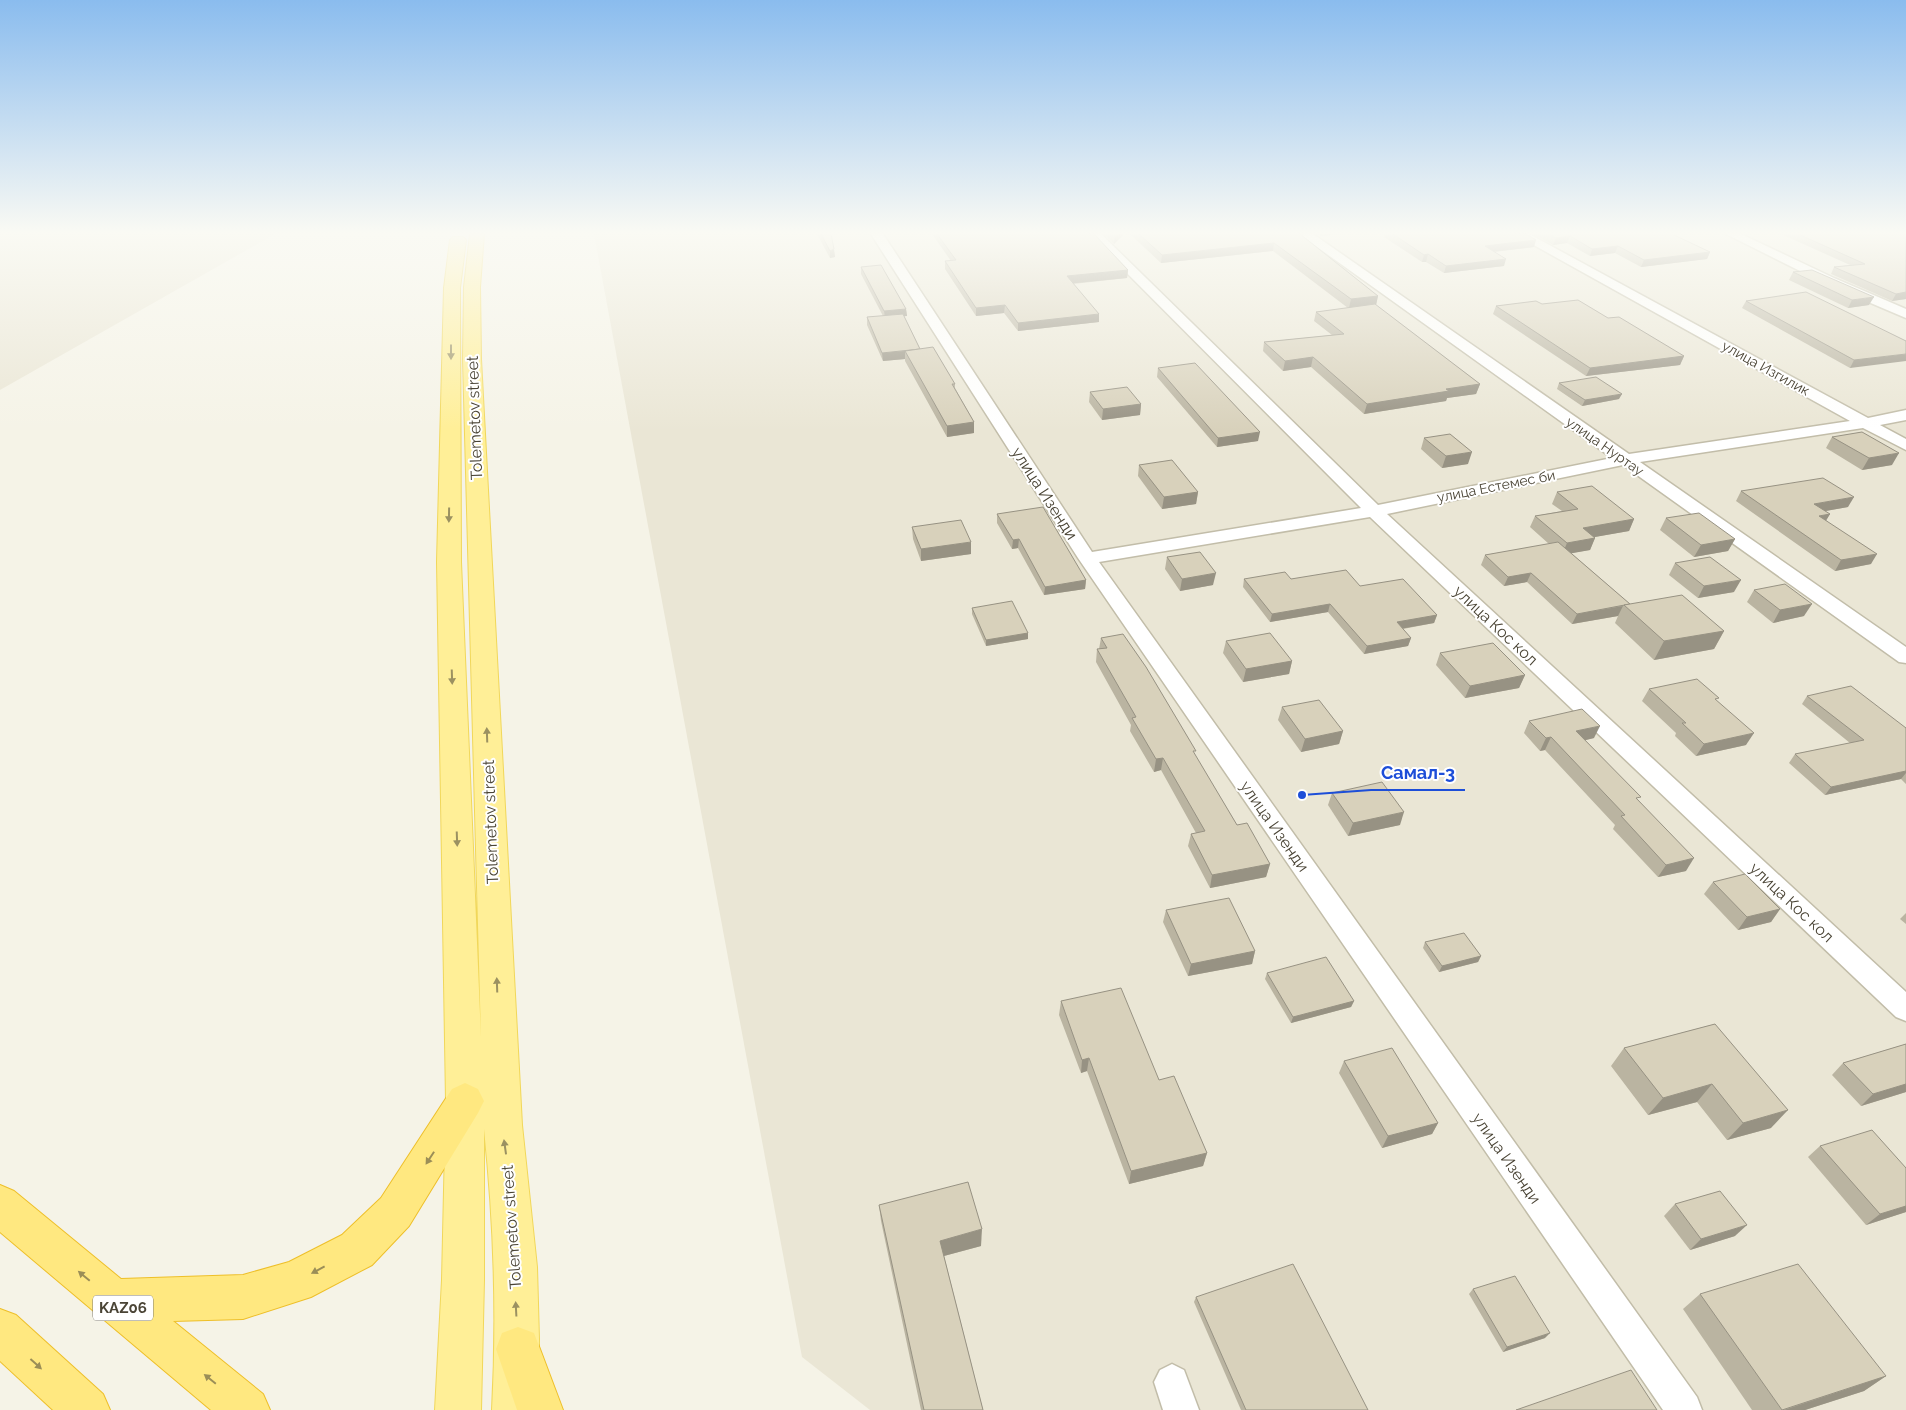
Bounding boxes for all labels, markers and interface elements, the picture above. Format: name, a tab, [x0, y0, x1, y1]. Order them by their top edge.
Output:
street label: улица Изгилик	[1719, 337, 1813, 399]
one-way arrow	[447, 344, 455, 360]
street label: Tolemetov street	[463, 355, 486, 480]
street label: улица Нуртау	[1563, 413, 1647, 479]
street label: улица Изенди	[1008, 443, 1082, 543]
street label: улица Естемес би	[1435, 467, 1557, 505]
one-way arrow	[445, 507, 453, 523]
street label: улица Кос кол	[1450, 582, 1542, 669]
one-way arrow	[448, 669, 456, 685]
one-way arrow	[482, 727, 490, 743]
callout: Самал-3	[1371, 757, 1465, 790]
street label: Tolemetov street	[479, 759, 502, 884]
text: Самал-3	[1381, 762, 1455, 783]
street label: улица Изенди	[1236, 777, 1313, 875]
one-way arrow	[453, 832, 461, 848]
street label: улица Кос кол	[1746, 859, 1838, 946]
one-way arrow	[493, 976, 501, 992]
street label: улица Изенди	[1468, 1109, 1545, 1207]
one-way arrow	[501, 1139, 509, 1155]
one-way arrow	[426, 1151, 435, 1164]
street label: Tolemetov street	[498, 1164, 525, 1290]
one-way arrow	[311, 1266, 325, 1274]
one-way arrow	[78, 1271, 90, 1282]
road number: KАZ06	[93, 1296, 153, 1320]
one-way arrow	[512, 1301, 520, 1317]
one-way arrow	[30, 1358, 42, 1370]
one-way arrow	[203, 1374, 216, 1385]

